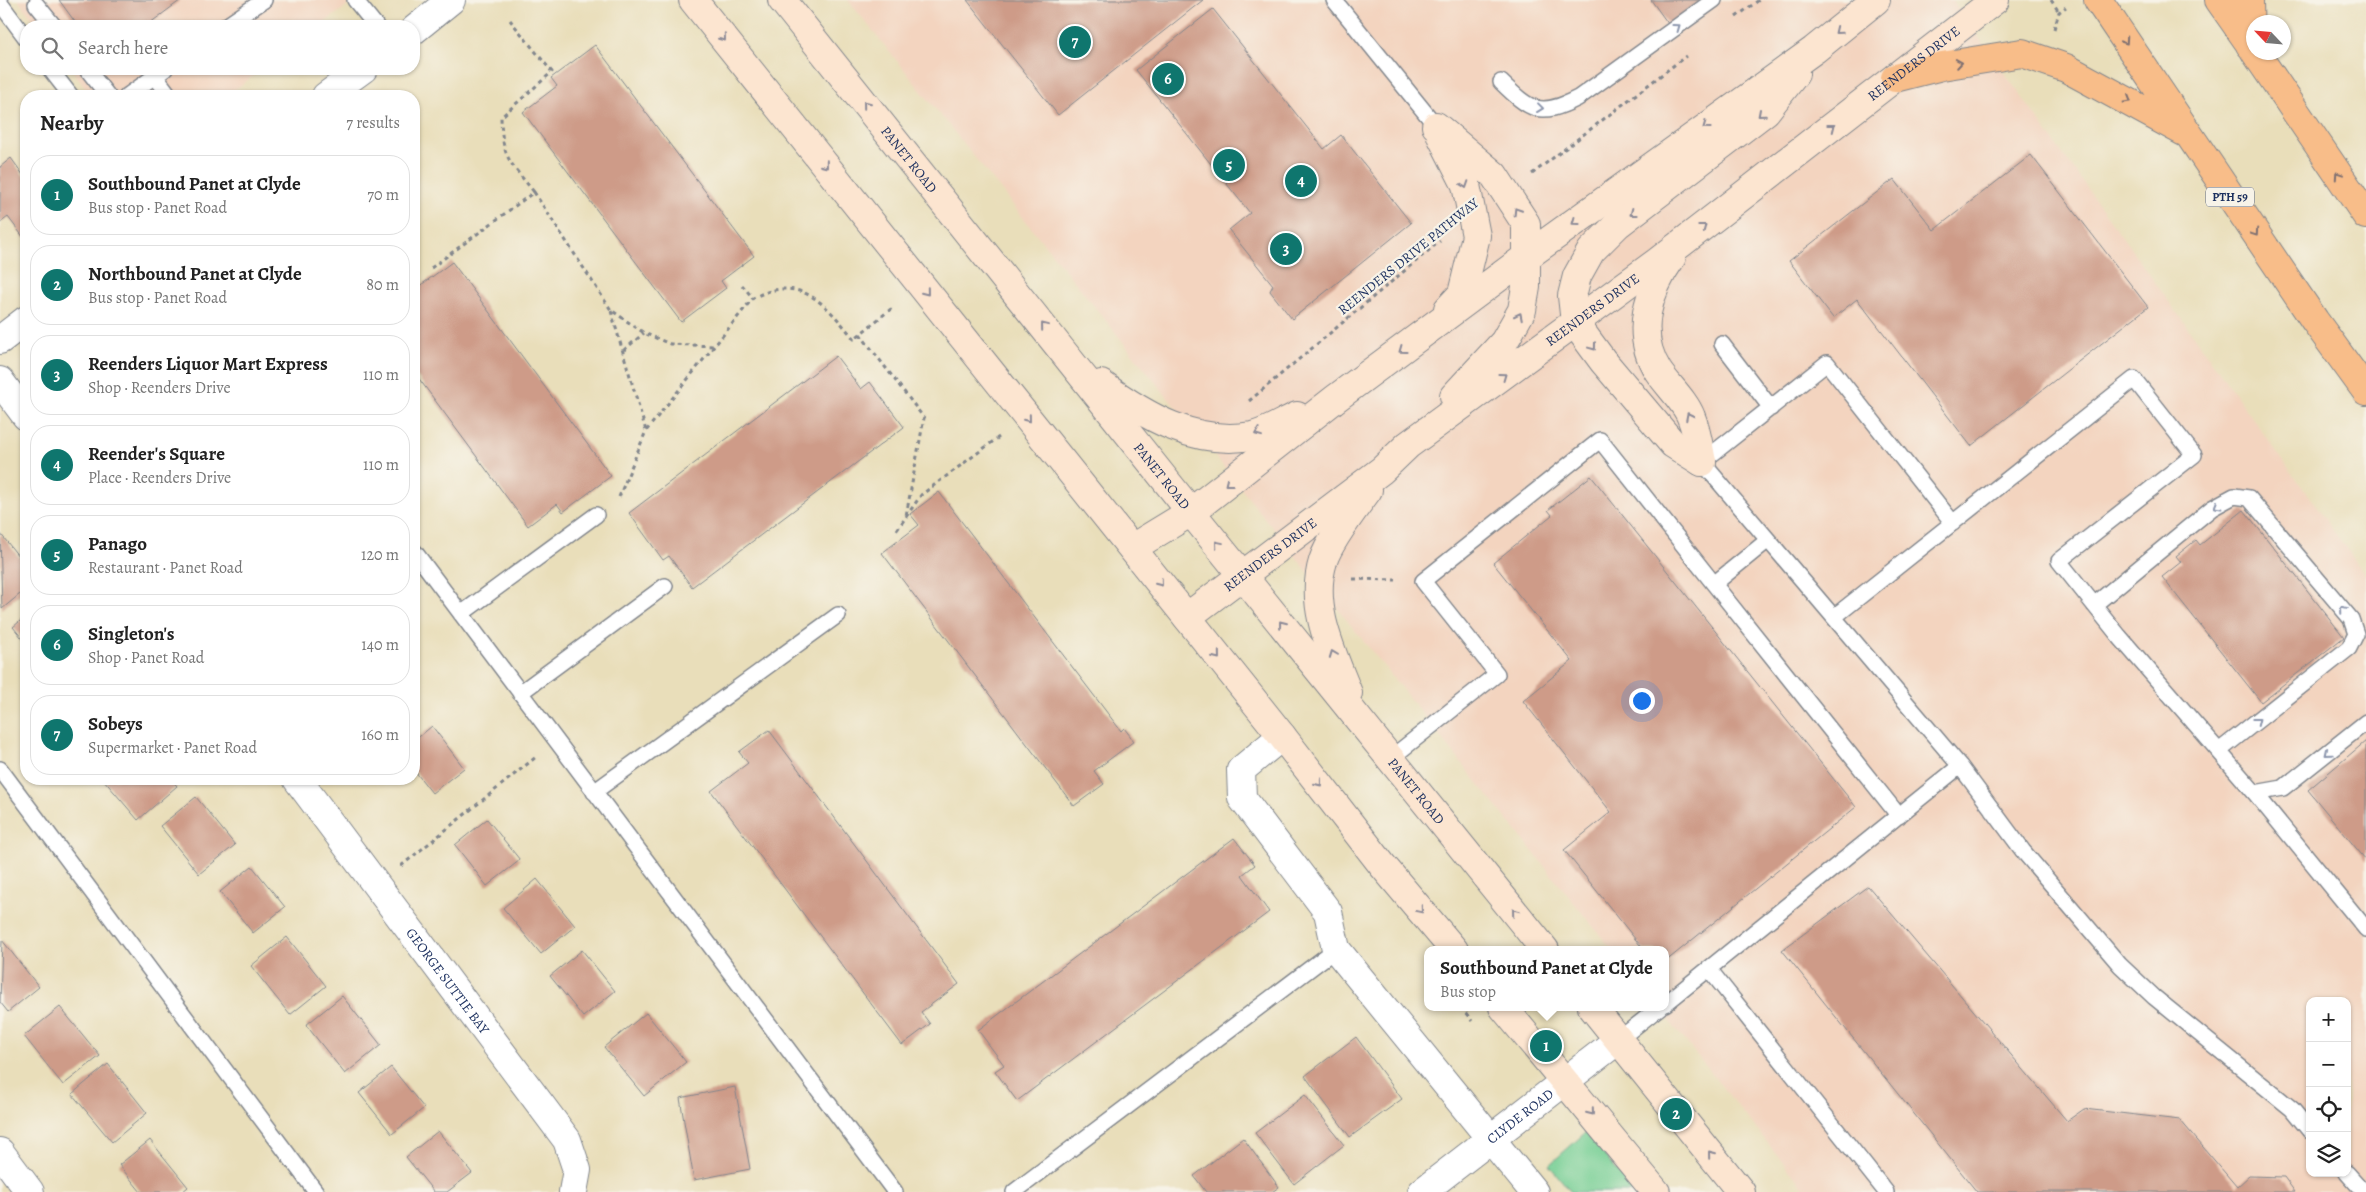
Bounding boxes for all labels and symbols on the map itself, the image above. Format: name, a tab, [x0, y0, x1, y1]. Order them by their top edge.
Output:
north arrow	[2246, 15, 2291, 60]
street label: REENDERS DRIVE	[1864, 22, 1964, 105]
pin: 7	[1059, 23, 1091, 61]
one-way arrow	[1671, 24, 1681, 33]
one-way arrow	[1835, 25, 1844, 33]
one-way arrow	[718, 32, 726, 41]
one-way arrow	[2119, 35, 2128, 44]
one-way arrow	[1955, 58, 1964, 68]
pin: 6	[1152, 60, 1184, 98]
one-way arrow	[2123, 94, 2132, 104]
one-way arrow	[863, 101, 871, 110]
one-way arrow	[1536, 102, 1544, 113]
one-way arrow	[1758, 108, 1767, 117]
one-way arrow	[1703, 120, 1712, 129]
street label: PANET ROAD	[876, 122, 942, 197]
one-way arrow	[1826, 124, 1836, 133]
pin: 5	[1213, 146, 1245, 184]
one-way arrow	[819, 159, 827, 168]
pin: 4	[1285, 162, 1317, 200]
one-way arrow	[2335, 171, 2344, 181]
one-way arrow	[1459, 181, 1469, 189]
road number: PTH 59	[2206, 188, 2254, 206]
street label: REENDERS DRIVE PATHWAY	[1334, 193, 1483, 319]
one-way arrow	[1514, 207, 1524, 216]
one-way arrow	[1630, 208, 1639, 216]
one-way arrow	[1571, 216, 1581, 225]
one-way arrow	[1697, 224, 1706, 232]
one-way arrow	[2249, 228, 2258, 237]
pin: 3	[1270, 230, 1302, 268]
street label: REENDERS DRIVE	[1542, 269, 1644, 351]
one-way arrow	[921, 286, 929, 295]
one-way arrow	[1513, 312, 1523, 321]
one-way arrow	[1041, 323, 1050, 332]
one-way arrow	[1587, 341, 1596, 351]
one-way arrow	[1398, 344, 1408, 353]
one-way arrow	[1497, 373, 1507, 382]
one-way arrow	[1685, 412, 1695, 421]
one-way arrow	[1022, 413, 1030, 422]
one-way arrow	[1255, 427, 1263, 437]
street label: PANET ROAD	[1129, 439, 1194, 514]
one-way arrow	[1225, 478, 1234, 486]
one-way arrow	[2213, 500, 2222, 510]
street label: REENDERS DRIVE	[1220, 513, 1321, 596]
one-way arrow	[1215, 541, 1223, 550]
one-way arrow	[1154, 577, 1162, 586]
one-way arrow	[2339, 605, 2348, 614]
one-way arrow	[1279, 621, 1287, 630]
one-way arrow	[1211, 650, 1219, 659]
one-way arrow	[1329, 650, 1339, 659]
your location	[1629, 688, 1655, 714]
one-way arrow	[2251, 719, 2260, 727]
one-way arrow	[2325, 747, 2334, 755]
street label: PANET ROAD	[1383, 754, 1449, 829]
one-way arrow	[1313, 777, 1321, 786]
one-way arrow	[1414, 904, 1423, 913]
one-way arrow	[1512, 909, 1520, 918]
street label: GEORGE SUTTIE BAY	[402, 924, 494, 1038]
pin: 1	[1530, 1027, 1562, 1065]
street label: CLYDE ROAD	[1483, 1084, 1558, 1148]
pin: 2	[1660, 1095, 1692, 1133]
one-way arrow	[1585, 1106, 1594, 1115]
one-way arrow	[1708, 1151, 1716, 1160]

